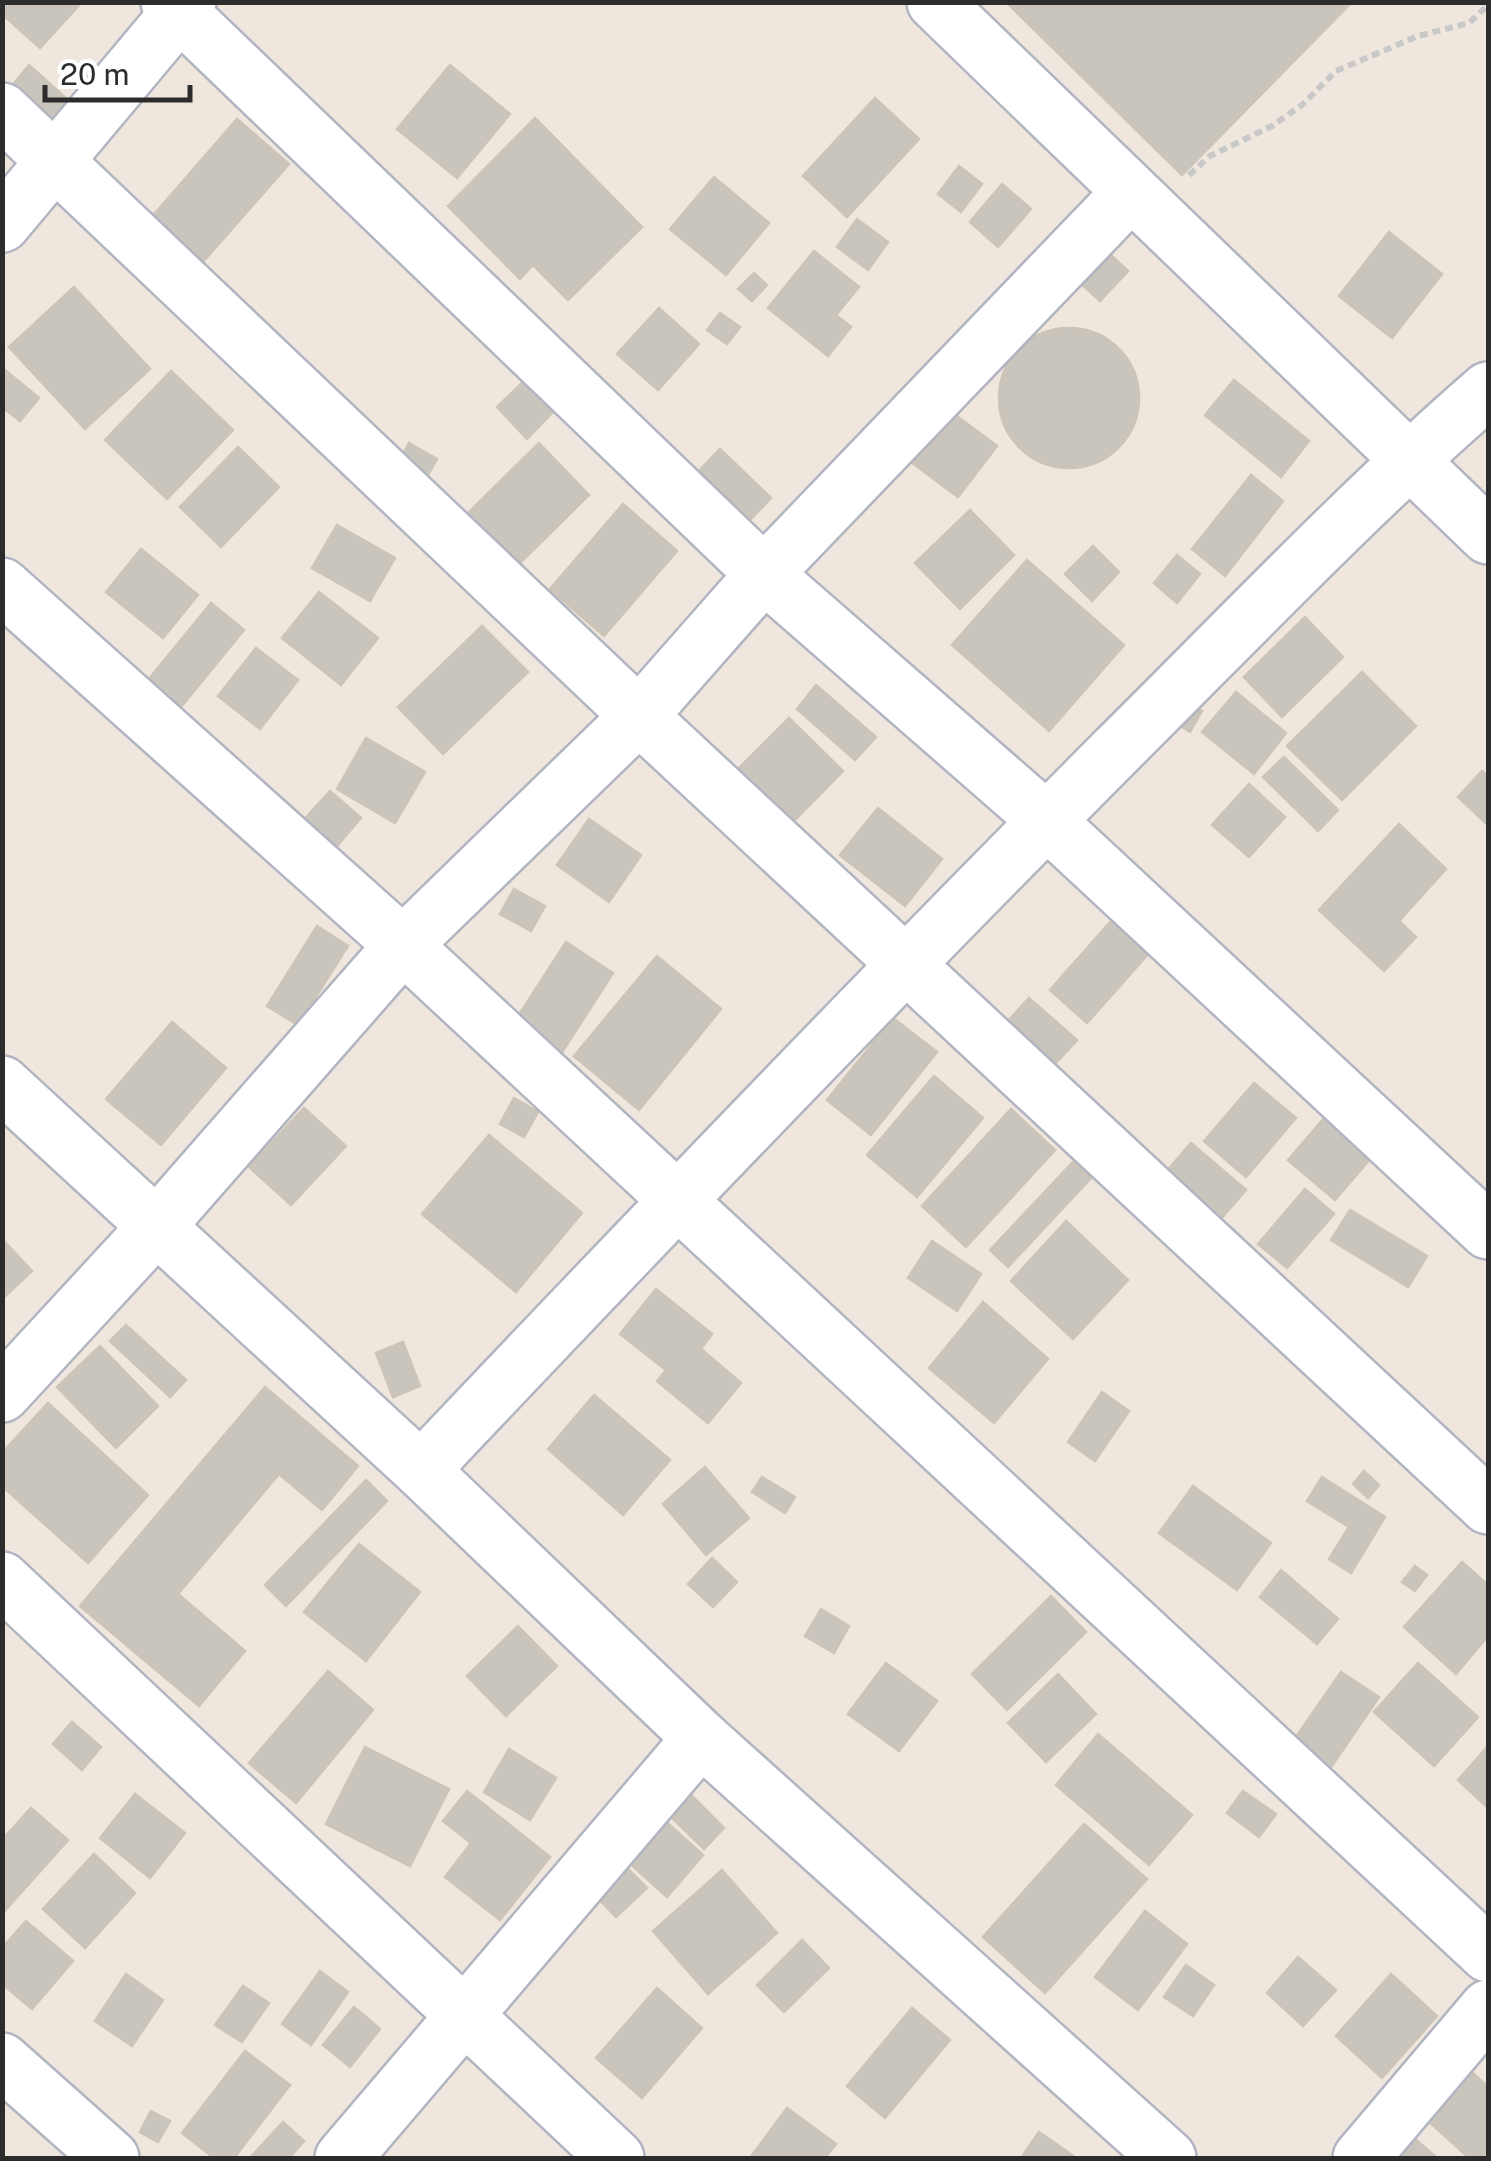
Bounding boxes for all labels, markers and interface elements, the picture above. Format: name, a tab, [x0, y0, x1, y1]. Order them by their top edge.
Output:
scale bar	[45, 40, 190, 102]
text: 20 m	[60, 56, 129, 92]

